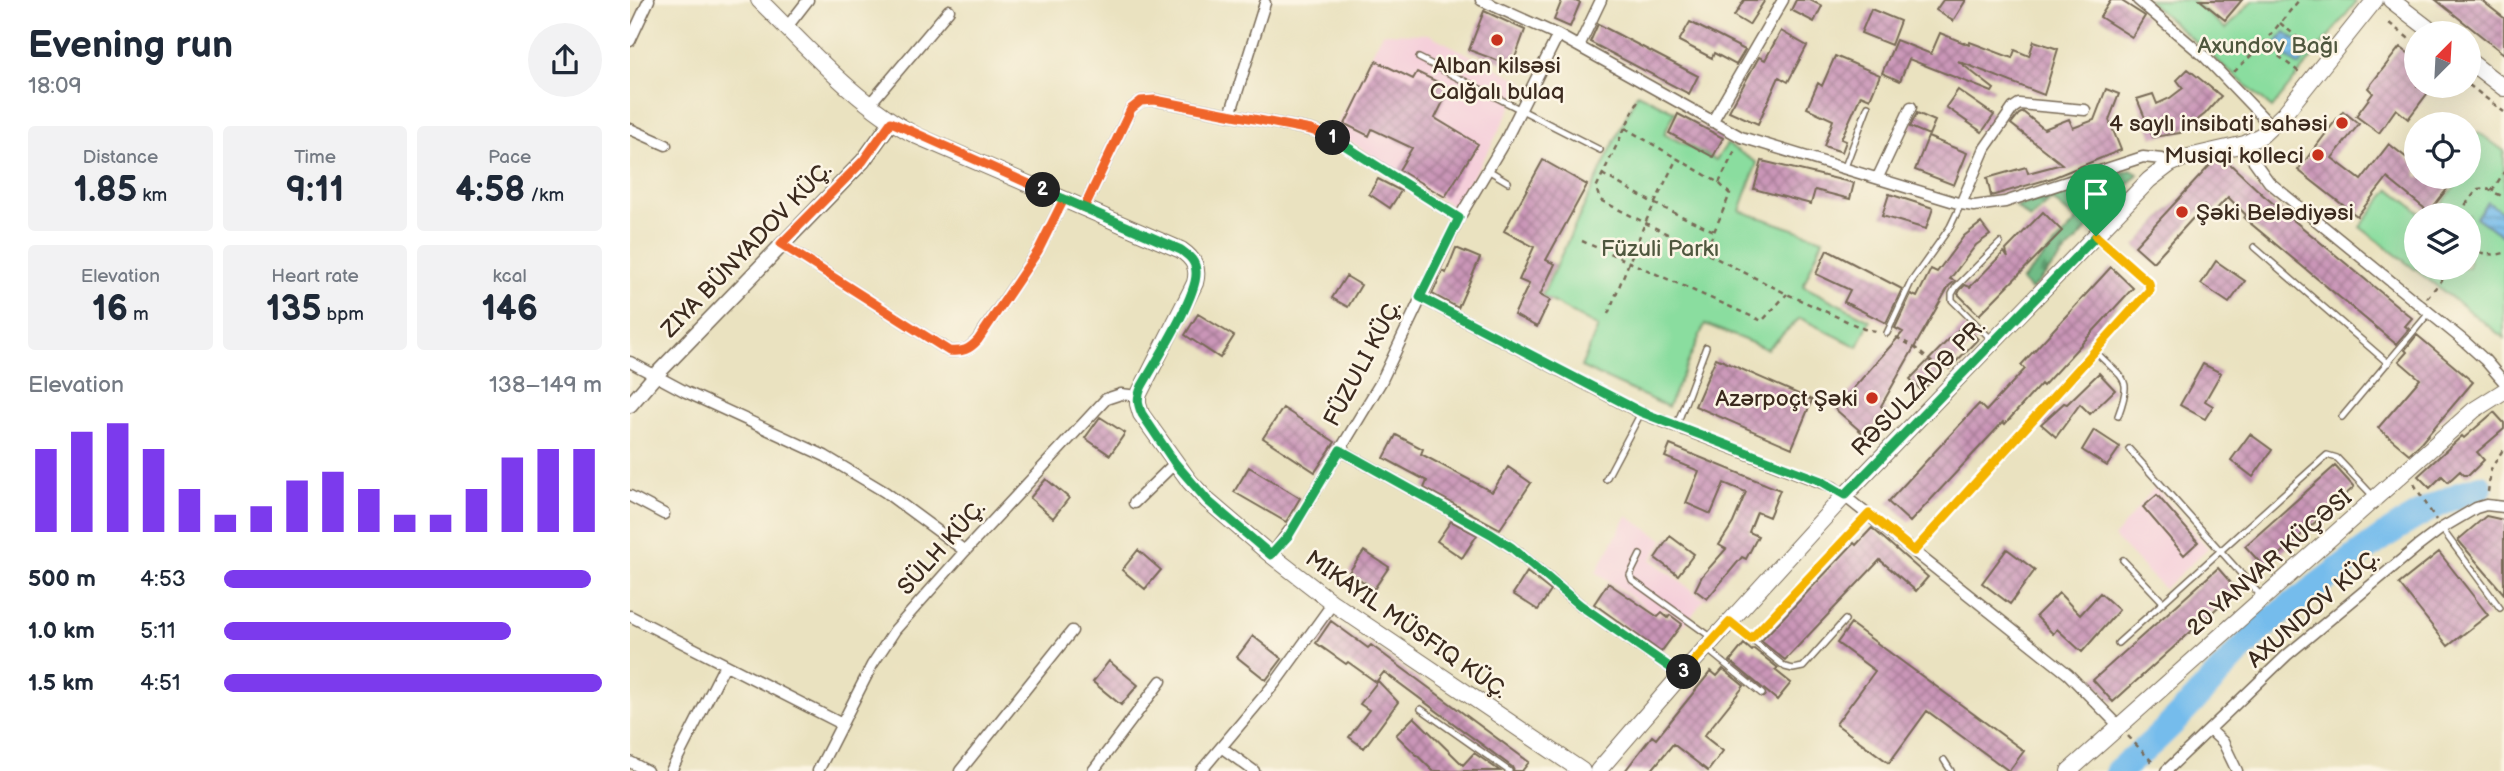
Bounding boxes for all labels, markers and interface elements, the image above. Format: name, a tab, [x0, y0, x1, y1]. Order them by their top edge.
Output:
north arrow	[2404, 21, 2482, 98]
map controls	[2404, 21, 2481, 280]
text: Evening run	[28, 23, 233, 68]
button: share	[528, 23, 602, 97]
marker: Alban kilsəsi Calğalı bulaq	[1489, 32, 1505, 48]
park label: Axundov Bağı	[2198, 32, 2338, 60]
place label: Alban kilsəsi Calğalı bulaq	[1430, 52, 1564, 106]
text: 18:09	[28, 72, 82, 100]
place label: 4 saylı insibati sahəsi	[2109, 110, 2328, 138]
button: locate	[2404, 112, 2481, 189]
marker: 4 saylı insibati sahəsi	[2334, 115, 2350, 131]
pin: 1	[1316, 120, 1350, 156]
text: 1	[1329, 126, 1337, 149]
place label: Musiqi kolleci	[2164, 142, 2304, 170]
text: Distance	[82, 146, 158, 169]
text: Time	[294, 146, 336, 169]
text: Pace	[488, 146, 531, 169]
marker: Musiqi kolleci	[2310, 147, 2326, 163]
street label: ZIYA BÜNYADOV KÜÇ.	[655, 156, 838, 344]
pin	[2066, 164, 2126, 236]
text: 1.85	[73, 169, 137, 212]
text: 9:11	[286, 169, 344, 212]
text: 4:58	[455, 169, 525, 212]
pin: 2	[1026, 172, 1060, 208]
icon: arrive	[2077, 175, 2115, 213]
text: 2	[1037, 178, 1048, 201]
text: km	[137, 184, 167, 207]
text: /km	[525, 184, 564, 207]
place label: Şəki Belədiyəsi	[2196, 199, 2354, 227]
button: layers	[2404, 203, 2481, 280]
marker: Şəki Belədiyəsi	[2174, 204, 2190, 220]
park label: Füzuli Parkı	[1601, 235, 1719, 263]
text: Elevation	[81, 265, 160, 288]
text: Heart rate	[271, 265, 359, 288]
text: kcal	[493, 265, 527, 288]
text: 16	[92, 288, 128, 331]
text: 135	[266, 288, 321, 331]
text: 146	[481, 288, 538, 331]
street label: FÜZULI KÜÇ.	[1318, 296, 1408, 431]
text: m	[128, 303, 149, 326]
text: bpm	[321, 303, 364, 326]
street label: RƏSULZADƏ PR.	[1846, 313, 1992, 462]
text: Elevation	[28, 371, 124, 399]
text: 138–149 m	[489, 371, 602, 399]
place label: Azərpoçt Şəki	[1715, 385, 1858, 413]
marker: Azərpoçt Şəki	[1864, 390, 1880, 406]
street label: 20 YANVAR KÜÇƏSI	[2182, 484, 2358, 642]
street label: SÜLH KÜÇ.	[892, 494, 992, 601]
street label: AXUNDOV KÜÇ.	[2242, 543, 2386, 674]
street label: MIKAYIL MÜSFIQ KÜÇ.	[1300, 544, 1513, 705]
text: 500 m	[28, 565, 96, 593]
text: 4:53	[140, 565, 186, 593]
text: 1.0 km	[28, 617, 95, 645]
text: 5:11	[140, 617, 176, 645]
pin: 3	[1666, 654, 1702, 690]
text: 3	[1678, 660, 1689, 683]
text: 1.5 km	[28, 669, 94, 697]
text: 4:51	[140, 669, 181, 697]

